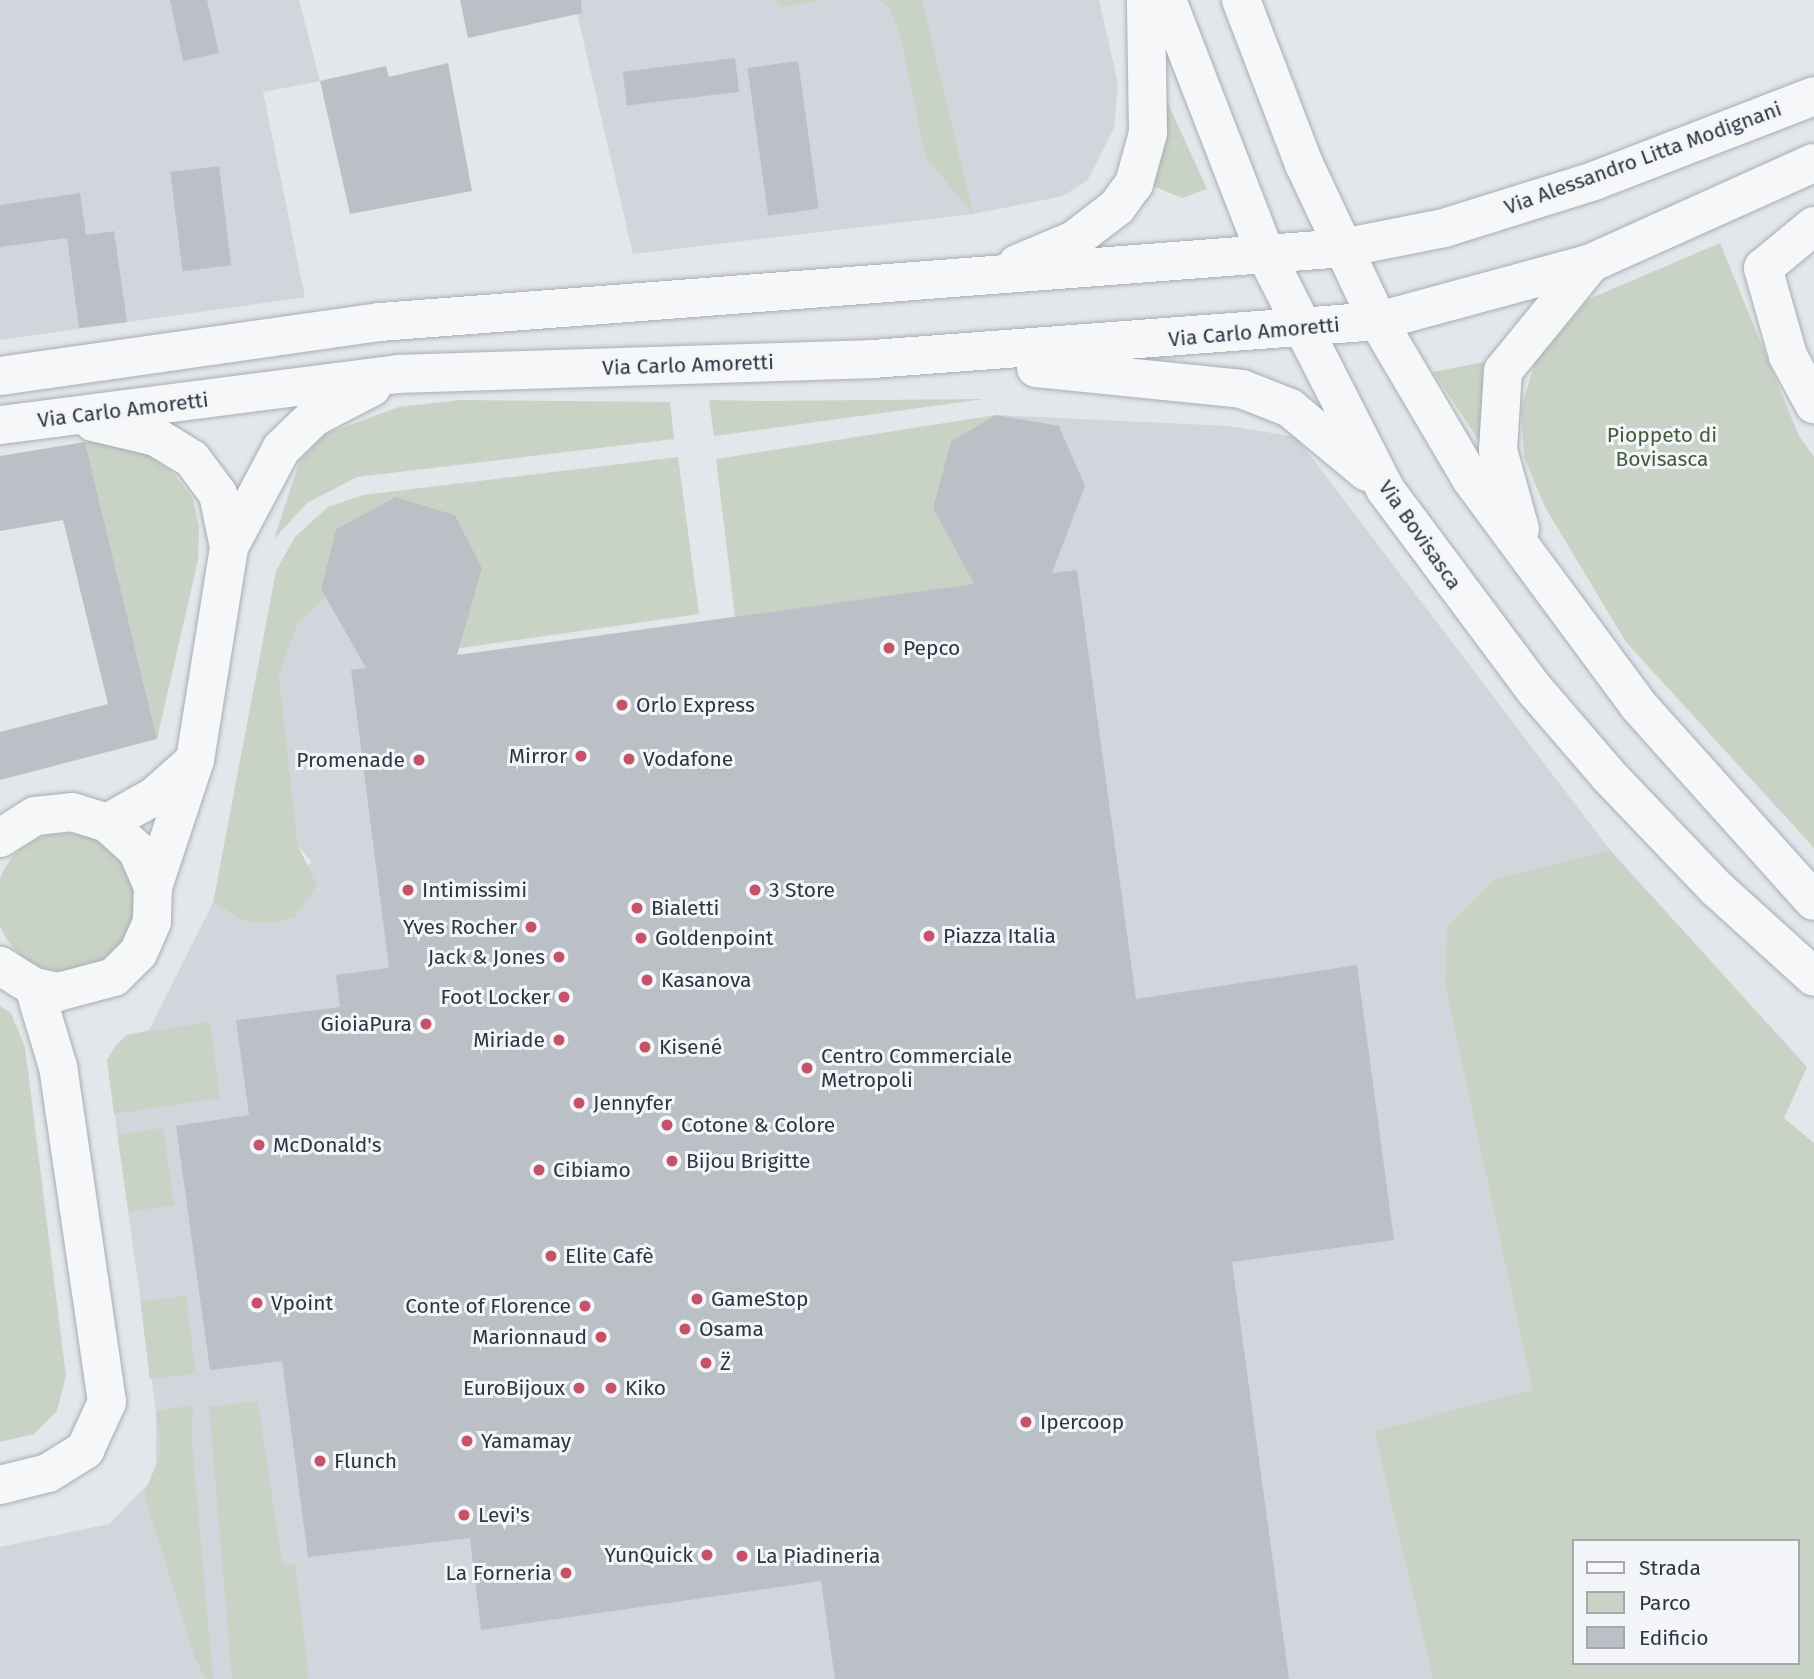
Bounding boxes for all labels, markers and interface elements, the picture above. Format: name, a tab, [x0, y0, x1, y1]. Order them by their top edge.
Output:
street label: Via Alessandro Litta Modignani	[1501, 96, 1785, 220]
street label: Via Carlo Amoretti	[1167, 312, 1341, 352]
street label: Via Carlo Amoretti	[602, 349, 774, 381]
street label: Via Carlo Amoretti	[36, 387, 210, 433]
park label: Pioppeto di Bovisasca	[1607, 422, 1717, 472]
street label: Via Bovisasca	[1373, 475, 1467, 595]
place label: Pepco	[903, 635, 960, 661]
marker: Pepco	[881, 640, 897, 656]
place label: Orlo Express	[636, 692, 755, 718]
marker: Orlo Express	[614, 697, 630, 713]
place label: Mirror	[509, 743, 567, 769]
place label: Vodafone	[643, 746, 733, 772]
place label: Promenade	[296, 747, 405, 773]
marker: Mirror	[573, 748, 589, 764]
marker: Vodafone	[621, 751, 637, 767]
marker: Promenade	[411, 752, 427, 768]
place label: Intimissimi	[422, 877, 527, 903]
place label: 3 Store	[769, 877, 835, 903]
marker: Intimissimi	[400, 882, 416, 898]
marker: 3 Store	[747, 882, 763, 898]
place label: Bialetti	[651, 895, 719, 921]
marker: Bialetti	[629, 900, 645, 916]
place label: Yves Rocher	[403, 914, 517, 940]
marker: Yves Rocher	[523, 919, 539, 935]
place label: Piazza Italia	[943, 923, 1056, 949]
place label: Goldenpoint	[655, 925, 773, 951]
marker: Piazza Italia	[921, 928, 937, 944]
marker: Goldenpoint	[633, 930, 649, 946]
place label: Jack & Jones	[428, 944, 545, 970]
marker: Jack & Jones	[551, 949, 567, 965]
place label: Kasanova	[661, 967, 751, 993]
marker: Kasanova	[639, 972, 655, 988]
place label: Foot Locker	[440, 984, 550, 1010]
marker: Foot Locker	[556, 989, 572, 1005]
place label: GioiaPura	[321, 1011, 412, 1037]
marker: GioiaPura	[418, 1016, 434, 1032]
place label: Miriade	[473, 1027, 545, 1053]
marker: Miriade	[551, 1032, 567, 1048]
place label: Kisené	[659, 1034, 722, 1060]
marker: Kisené	[637, 1039, 653, 1055]
place label: Centro Commerciale Metropoli	[821, 1043, 1012, 1093]
marker: Centro Commerciale Metropoli	[799, 1060, 815, 1076]
place label: Jennyfer	[593, 1090, 672, 1116]
marker: Jennyfer	[571, 1095, 587, 1111]
place label: Cotone & Colore	[681, 1112, 835, 1138]
marker: Cotone & Colore	[659, 1117, 675, 1133]
place label: McDonald's	[273, 1132, 381, 1158]
marker: McDonald's	[251, 1137, 267, 1153]
place label: Bijou Brigitte	[686, 1148, 811, 1174]
marker: Bijou Brigitte	[664, 1153, 680, 1169]
place label: Cibiamo	[553, 1157, 631, 1183]
marker: Cibiamo	[531, 1162, 547, 1178]
place label: Elite Cafè	[565, 1243, 654, 1269]
marker: Elite Cafè	[543, 1248, 559, 1264]
place label: GameStop	[711, 1286, 809, 1312]
place label: Vpoint	[271, 1290, 333, 1316]
marker: GameStop	[689, 1291, 705, 1307]
place label: Conte of Florence	[405, 1293, 571, 1319]
marker: Vpoint	[249, 1295, 265, 1311]
marker: Conte of Florence	[577, 1298, 593, 1314]
place label: Osama	[699, 1316, 764, 1342]
marker: Osama	[677, 1321, 693, 1337]
place label: Marionnaud	[472, 1324, 587, 1350]
marker: Marionnaud	[593, 1329, 609, 1345]
place label: Z̈	[720, 1350, 731, 1376]
marker: Z̈	[698, 1355, 714, 1371]
place label: EuroBijoux	[463, 1375, 565, 1401]
place label: Kiko	[625, 1375, 666, 1401]
marker: EuroBijoux	[571, 1380, 587, 1396]
marker: Kiko	[603, 1380, 619, 1396]
place label: Ipercoop	[1040, 1409, 1124, 1435]
marker: Ipercoop	[1018, 1414, 1034, 1430]
place label: Yamamay	[481, 1428, 571, 1454]
marker: Yamamay	[459, 1433, 475, 1449]
place label: Flunch	[334, 1448, 397, 1474]
marker: Flunch	[312, 1453, 328, 1469]
place label: Levi's	[478, 1502, 530, 1528]
marker: Levi's	[456, 1507, 472, 1523]
legend	[1573, 1539, 1800, 1665]
place label: YunQuick	[605, 1542, 693, 1568]
place label: La Piadineria	[756, 1543, 880, 1569]
marker: YunQuick	[699, 1547, 715, 1563]
marker: La Piadineria	[734, 1548, 750, 1564]
text: Strada	[1639, 1555, 1701, 1581]
place label: La Forneria	[446, 1560, 552, 1586]
marker: La Forneria	[558, 1565, 574, 1581]
text: Parco	[1639, 1590, 1691, 1616]
text: Edificio	[1639, 1625, 1709, 1651]

